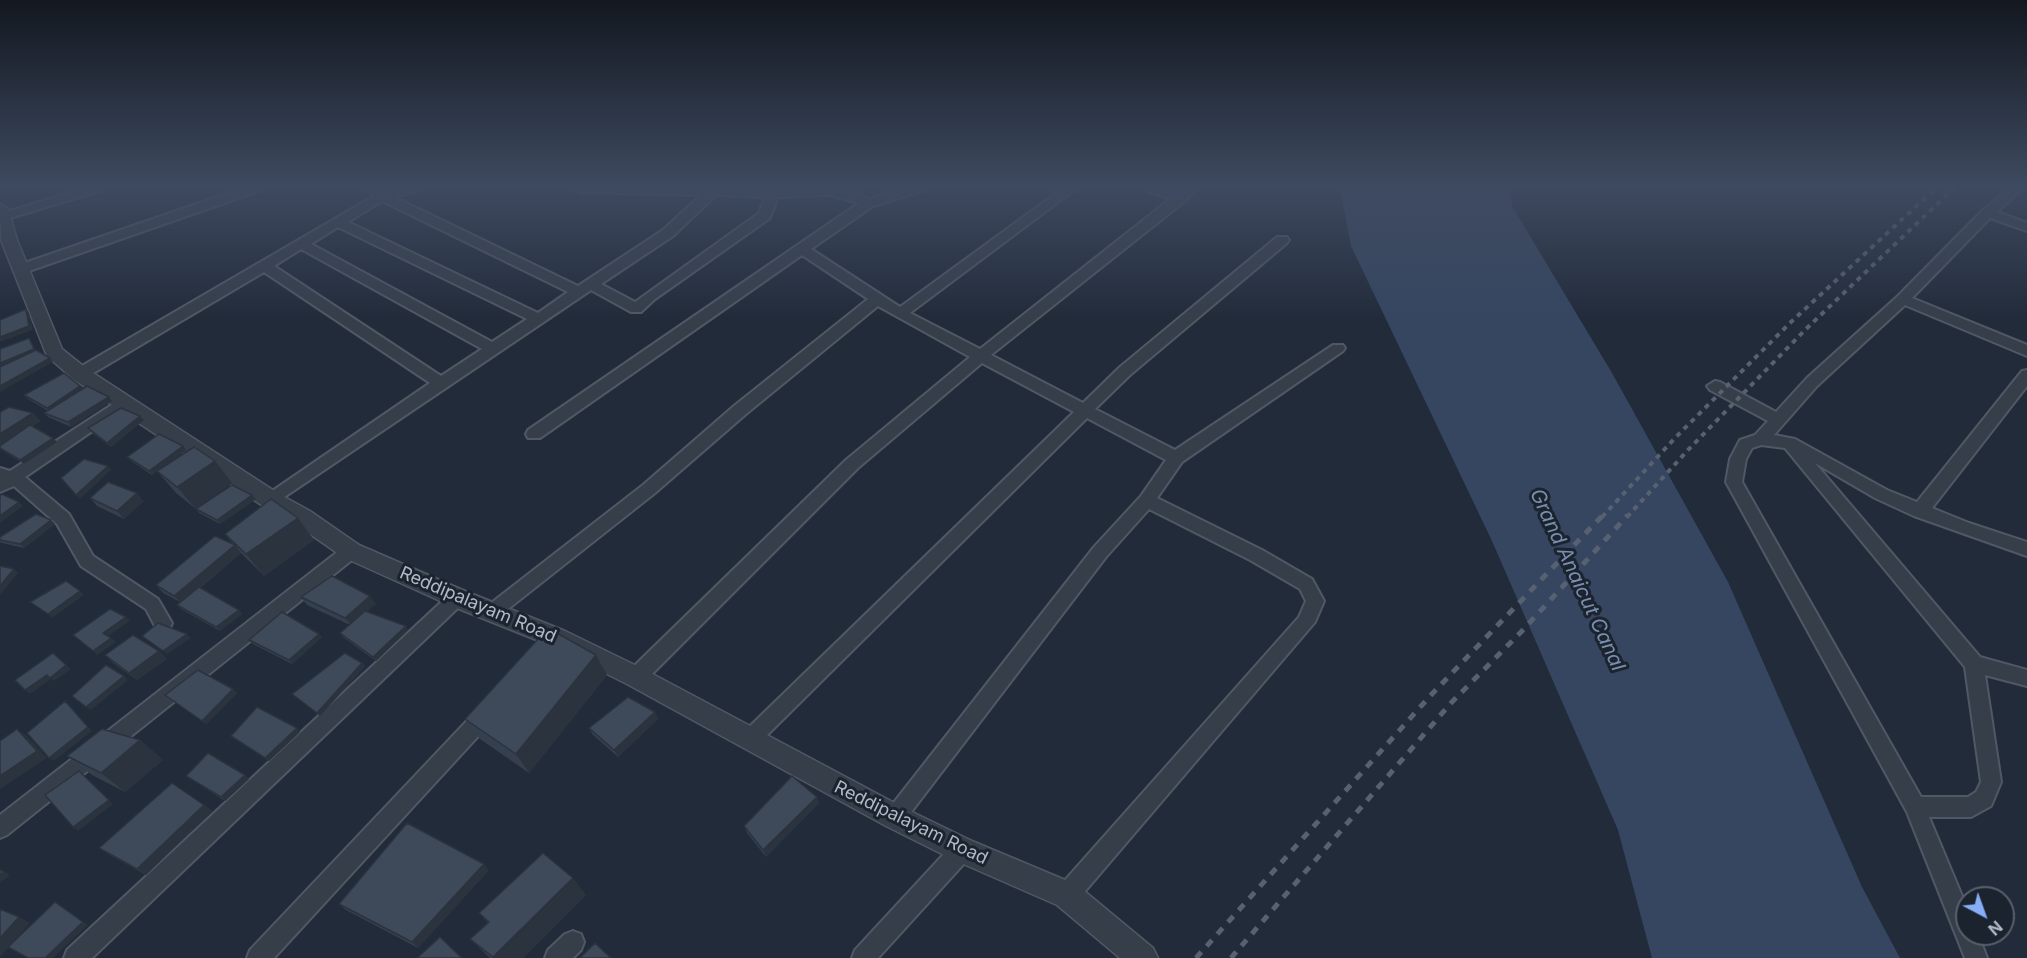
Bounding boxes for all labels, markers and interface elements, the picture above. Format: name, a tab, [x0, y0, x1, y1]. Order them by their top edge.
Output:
water label: Grand Anaicut Canal	[1524, 485, 1630, 675]
street label: Reddipalayam Road	[396, 562, 560, 648]
street label: Reddipalayam Road	[831, 776, 991, 870]
north arrow	[1955, 886, 2015, 946]
text: N	[1984, 917, 2007, 940]

